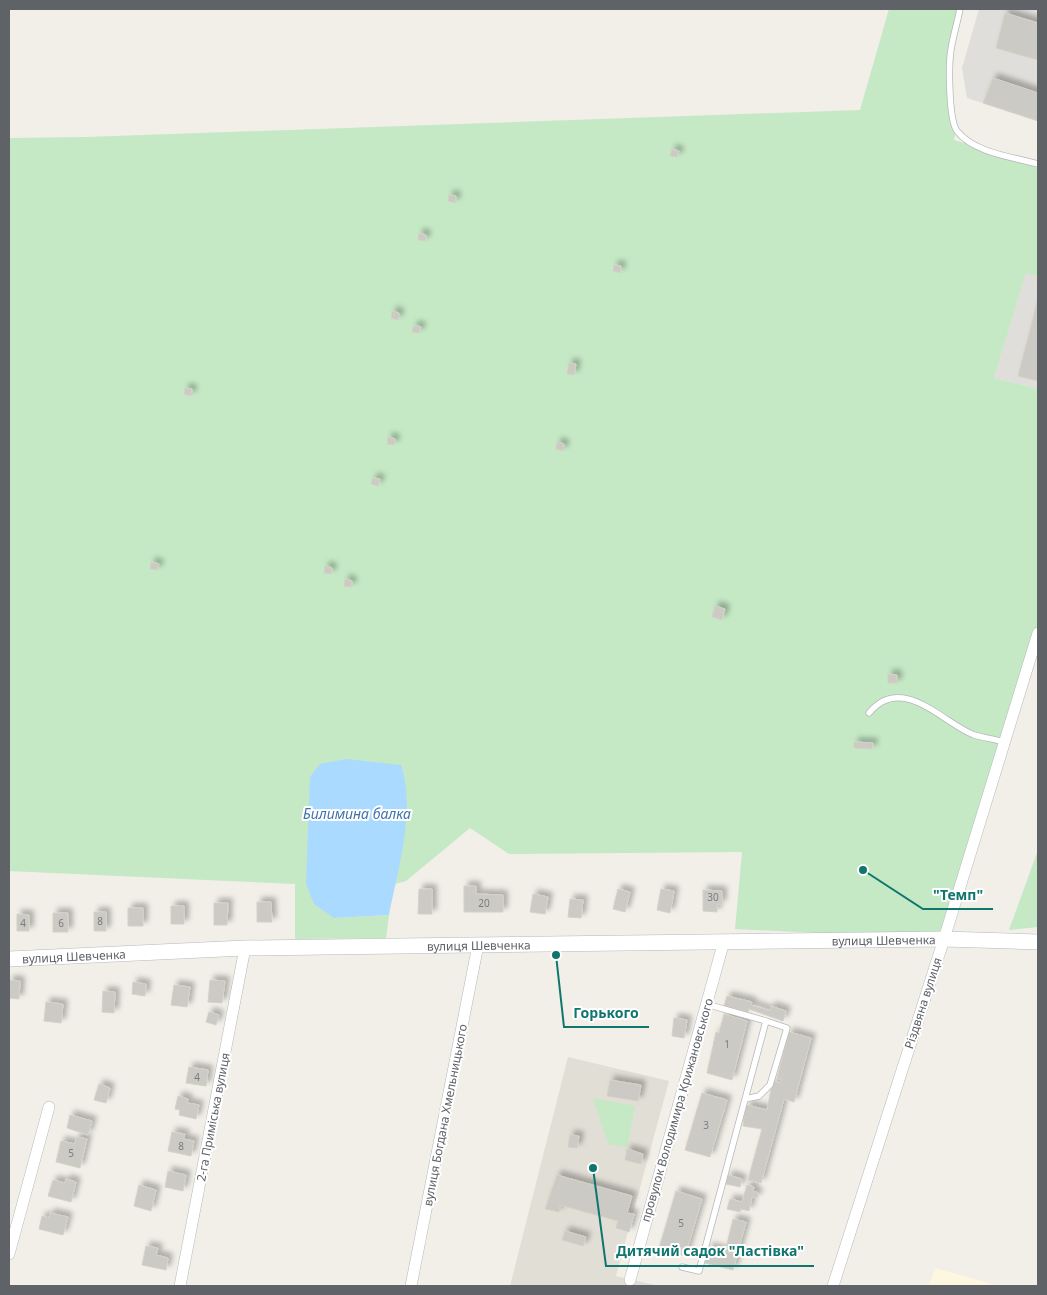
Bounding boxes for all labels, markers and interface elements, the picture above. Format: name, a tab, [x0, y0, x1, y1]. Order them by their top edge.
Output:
water label: Билимина балка	[303, 804, 411, 823]
callout: "Темп"	[923, 880, 993, 909]
text: "Темп"	[933, 885, 983, 904]
house number: 30	[707, 890, 719, 904]
house number: 20	[478, 896, 490, 910]
house number: 8	[97, 914, 103, 928]
house number: 4	[20, 916, 26, 930]
house number: 6	[58, 916, 64, 930]
street label: вулиця Шевченка	[832, 931, 936, 949]
street label: вулиця Шевченка	[427, 936, 531, 954]
street label: вулиця Шевченка	[22, 945, 126, 967]
street label: Різдвяна вулиця	[900, 955, 946, 1051]
street label: провулок Володимира Крижановського	[637, 996, 717, 1224]
callout: Горького	[564, 998, 649, 1027]
text: Горького	[573, 1003, 639, 1022]
street label: вулиця Богдана Хмельницького	[419, 1023, 471, 1207]
house number: 1	[724, 1037, 730, 1051]
street label: 2-га Приміська вулиця	[192, 1051, 234, 1183]
house number: 4	[194, 1070, 200, 1084]
house number: 3	[703, 1118, 709, 1132]
house number: 8	[178, 1139, 184, 1153]
house number: 5	[68, 1146, 74, 1160]
house number: 5	[678, 1216, 684, 1230]
callout: Дитячий садок "Ластівка"	[606, 1237, 814, 1266]
text: Дитячий садок "Ластівка"	[616, 1241, 804, 1260]

